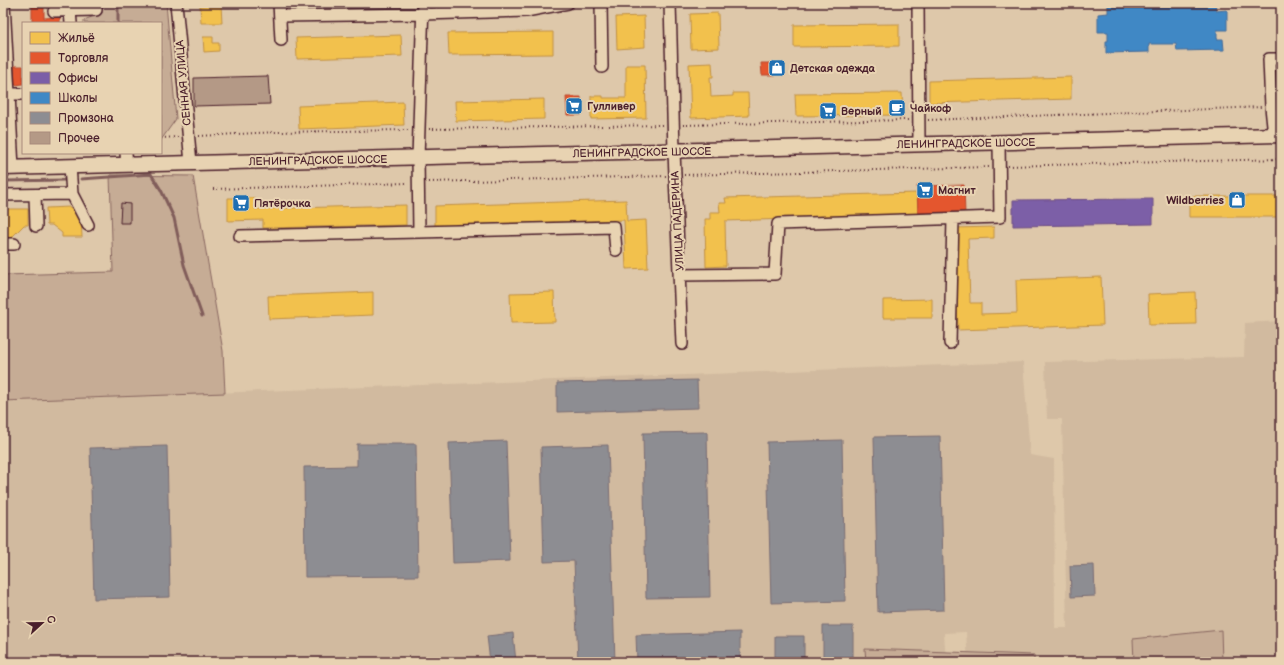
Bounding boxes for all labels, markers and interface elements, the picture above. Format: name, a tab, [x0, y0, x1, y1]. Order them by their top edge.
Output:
legend	[22, 22, 162, 154]
text: Жильё	[58, 31, 95, 46]
street label: СЕННАЯ УЛИЦА	[173, 39, 194, 126]
text: Торговля	[58, 51, 109, 66]
shop icon: Детская одежда	[767, 58, 787, 78]
place label: Детская одежда	[790, 62, 875, 75]
text: Офисы	[58, 71, 98, 86]
text: Школы	[58, 91, 97, 106]
supermarket icon: Гулливер	[564, 96, 584, 116]
cafe icon: Чайкоф	[887, 98, 907, 118]
place label: Гулливер	[587, 100, 636, 113]
supermarket icon: Верный	[818, 101, 838, 121]
place label: Чайкоф	[910, 102, 952, 115]
place label: Верный	[841, 105, 882, 118]
text: Промзона	[58, 111, 114, 126]
text: Прочее	[58, 131, 100, 146]
street label: ЛЕНИНГРАДСКОЕ ШОССЕ	[895, 136, 1036, 151]
street label: ЛЕНИНГРАДСКОЕ ШОССЕ	[571, 145, 712, 160]
street label: ЛЕНИНГРАДСКОЕ ШОССЕ	[247, 153, 388, 168]
street label: УЛИЦА ПАДЕРИНА	[668, 170, 687, 271]
supermarket icon: Магнит	[915, 180, 935, 200]
place label: Магнит	[938, 184, 977, 197]
shop icon: Wildberries	[1227, 190, 1247, 210]
supermarket icon: Пятёрочка	[231, 193, 251, 213]
place label: Wildberries	[1166, 194, 1225, 207]
place label: Пятёрочка	[254, 197, 311, 210]
north arrow	[22, 603, 62, 643]
text: С	[43, 613, 58, 626]

